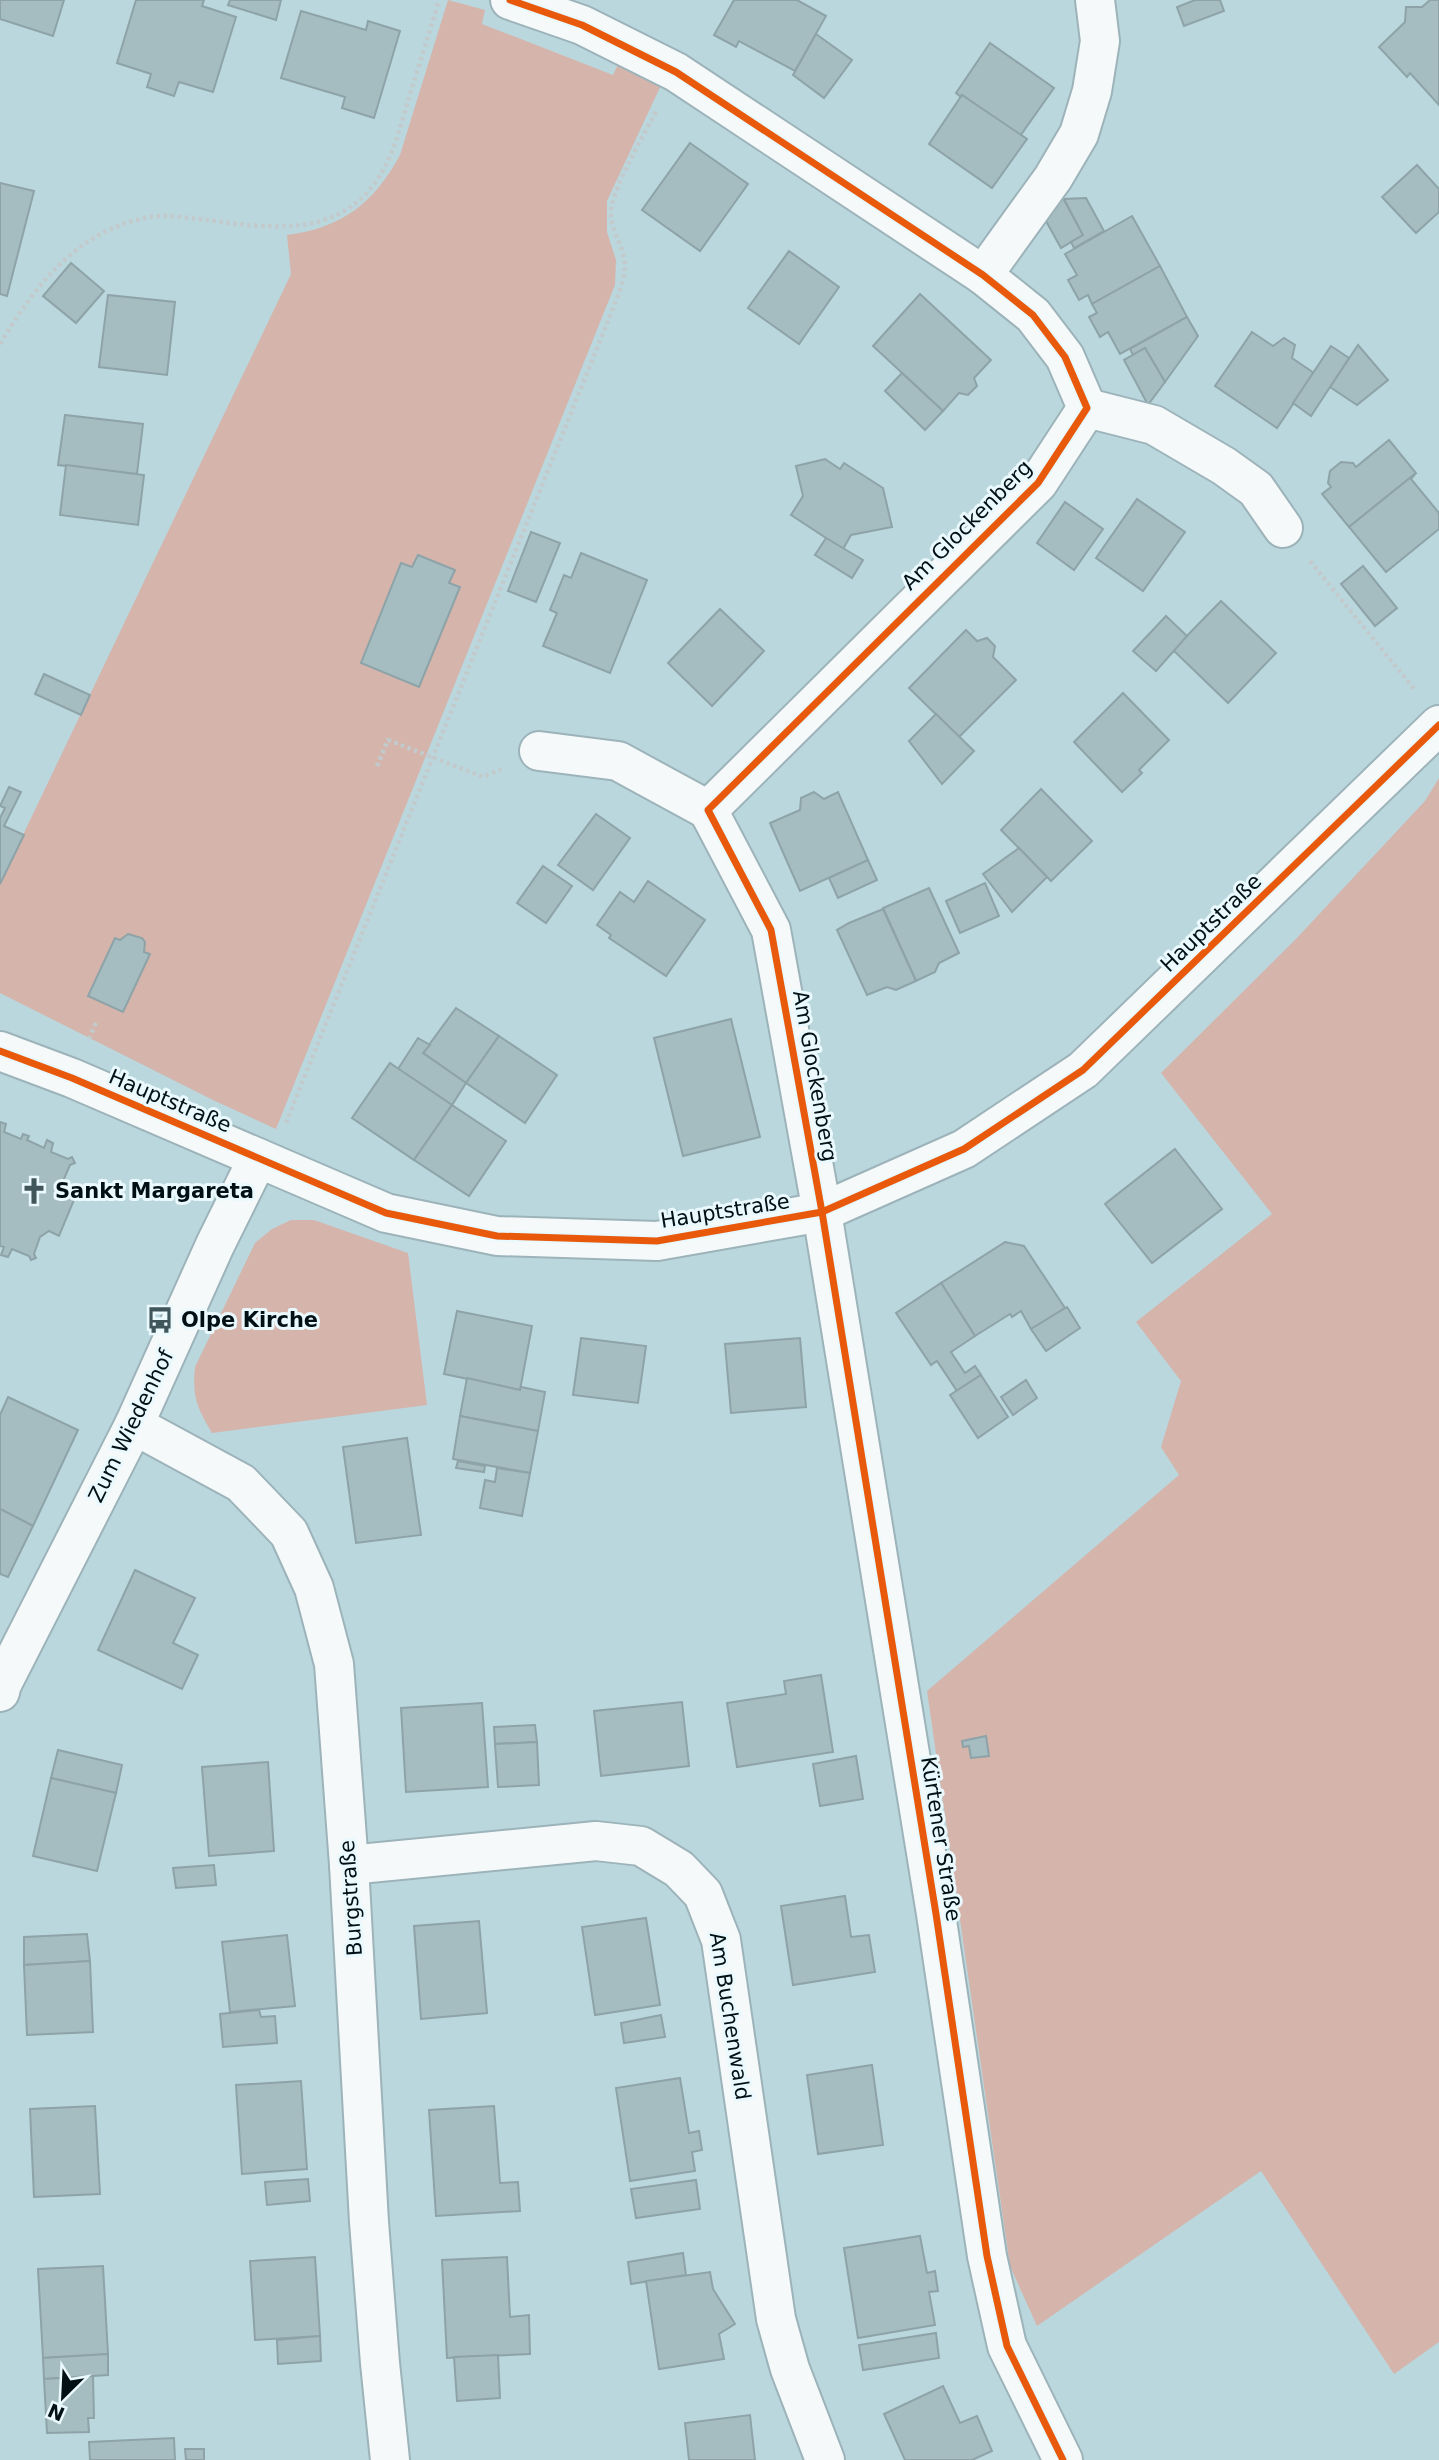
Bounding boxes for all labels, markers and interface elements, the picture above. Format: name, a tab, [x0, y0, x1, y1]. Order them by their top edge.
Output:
street label: Am Glockenberg	[897, 455, 1037, 595]
street label: Hauptstraße	[1156, 869, 1266, 977]
street label: Am Glockenberg	[788, 988, 842, 1164]
street label: Hauptstraße	[105, 1064, 235, 1138]
church icon: Sankt Margareta	[19, 1176, 49, 1206]
place label: Sankt Margareta	[55, 1179, 254, 1203]
street label: Hauptstraße	[659, 1189, 791, 1233]
bus stop icon: Olpe Kirche	[145, 1305, 175, 1335]
place label: Olpe Kirche	[181, 1308, 318, 1332]
street label: Zum Wiedenhof	[84, 1345, 179, 1506]
street label: Kürtener Straße	[916, 1755, 966, 1923]
street label: Burgstraße	[335, 1839, 367, 1957]
street label: Am Buchenwald	[705, 1930, 755, 2102]
north arrow	[28, 2362, 98, 2432]
text: N	[44, 2399, 68, 2426]

